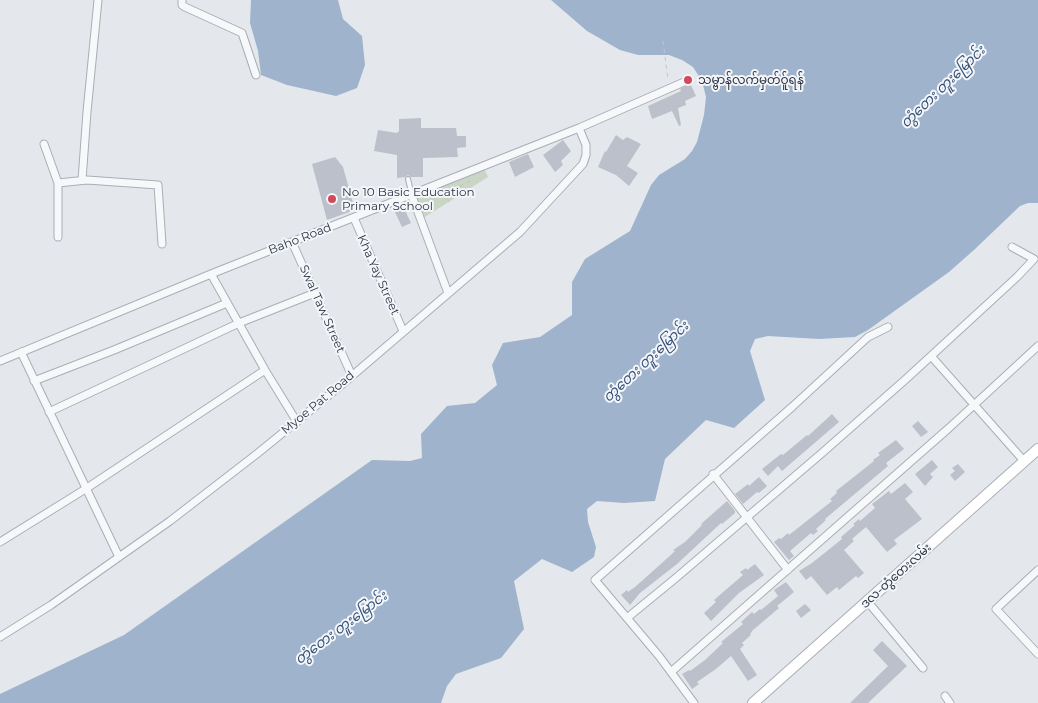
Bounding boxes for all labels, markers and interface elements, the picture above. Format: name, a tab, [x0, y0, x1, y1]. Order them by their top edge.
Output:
water label: တွံတေး တူးမြောင်း	[897, 42, 989, 132]
place label: သမ္ဗာန်လက်မှတ်ဝ်ူရန်	[698, 73, 804, 87]
marker: သမ္ဗာန်လက်မှတ်ဝ်ူရန်	[682, 74, 694, 86]
place label: No 10 Basic Education Primary School	[342, 185, 475, 213]
marker: No 10 Basic Education Primary School	[326, 193, 338, 205]
street label: Baho Road	[266, 220, 334, 258]
street label: Kha Yay Street	[354, 233, 402, 317]
street label: Swal Taw Street	[296, 263, 348, 355]
water label: တွံတေး တူးမြောင်း	[600, 318, 692, 406]
street label: Myoe Pat Road	[279, 368, 357, 438]
street label: ဒလ-တွံတေးလမ်း	[858, 541, 934, 611]
water label: တွံတေး တူးမြောင်း	[292, 588, 390, 668]

